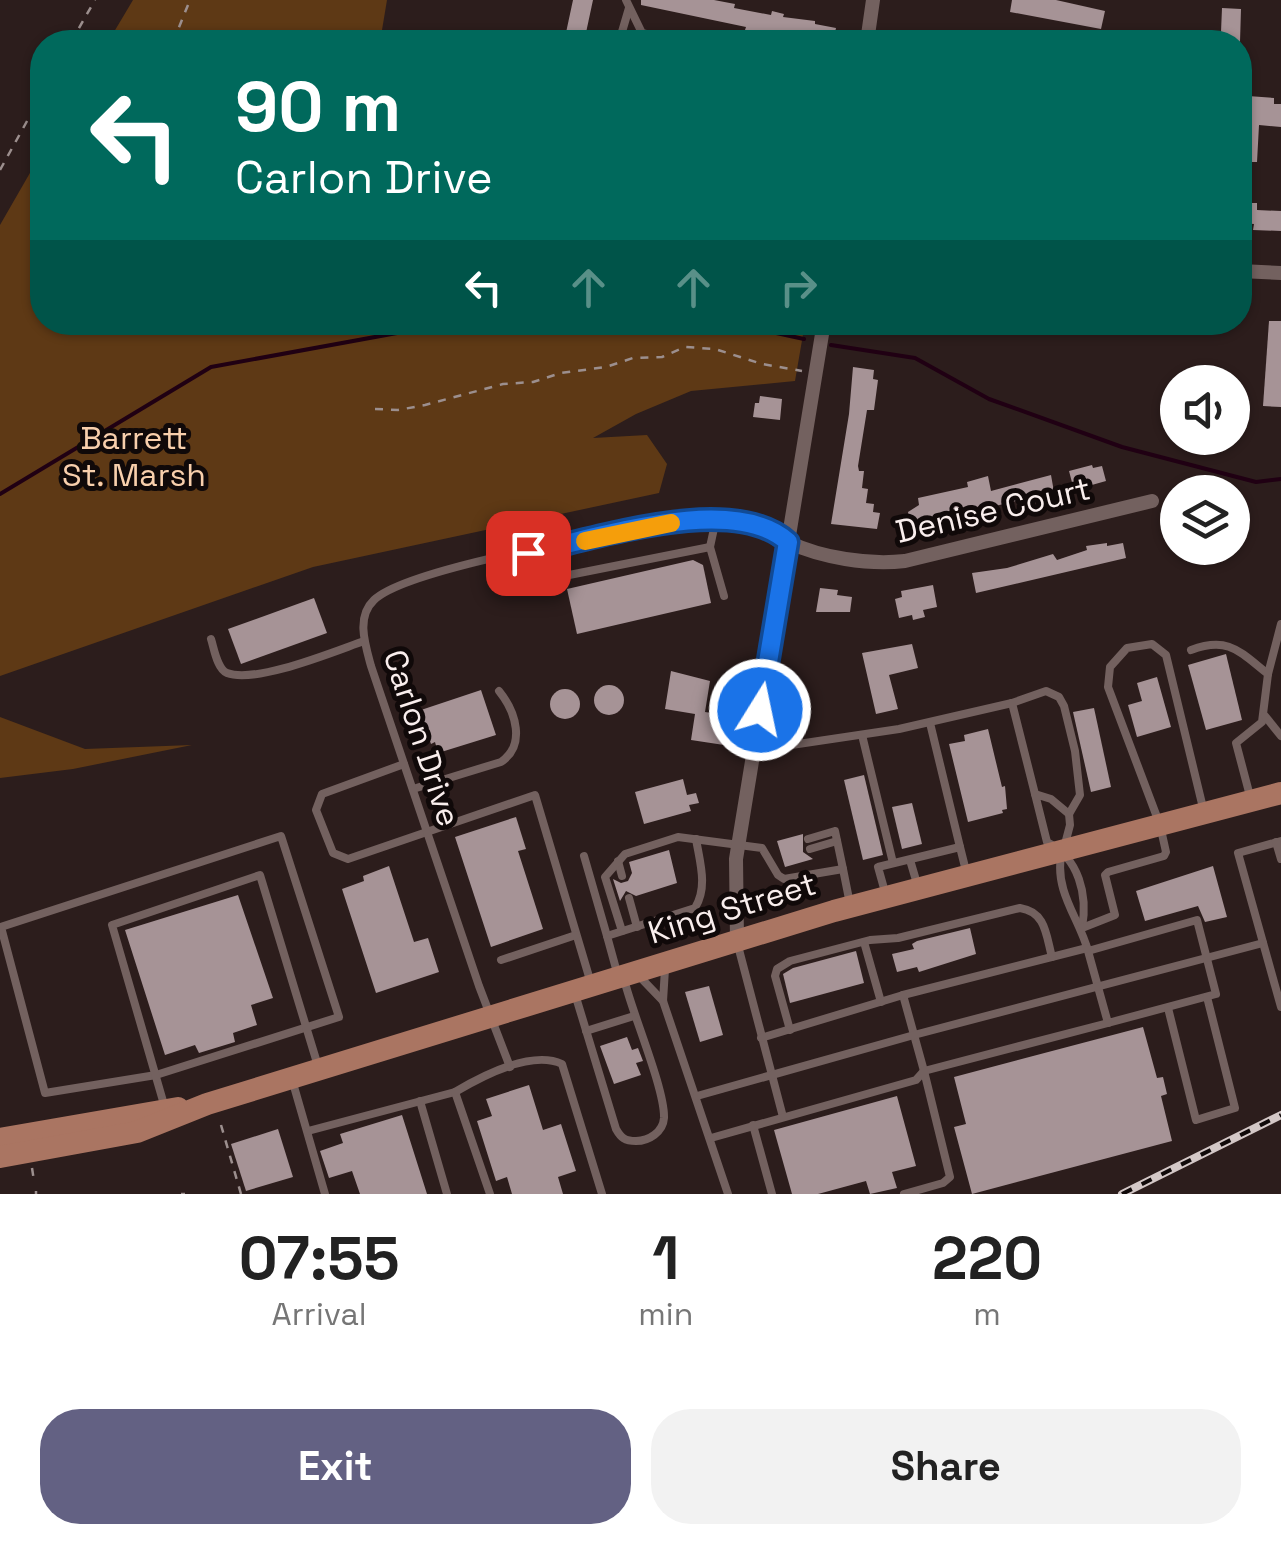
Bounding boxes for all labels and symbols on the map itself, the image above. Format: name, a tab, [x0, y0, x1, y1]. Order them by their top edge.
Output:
park label: Barrett St. Marsh	[62, 418, 206, 495]
street label: Denise Court	[892, 468, 1094, 552]
pin	[486, 511, 571, 596]
street label: Carlon Drive	[375, 645, 469, 831]
position arrow	[708, 658, 812, 762]
street label: King Street	[643, 864, 821, 952]

